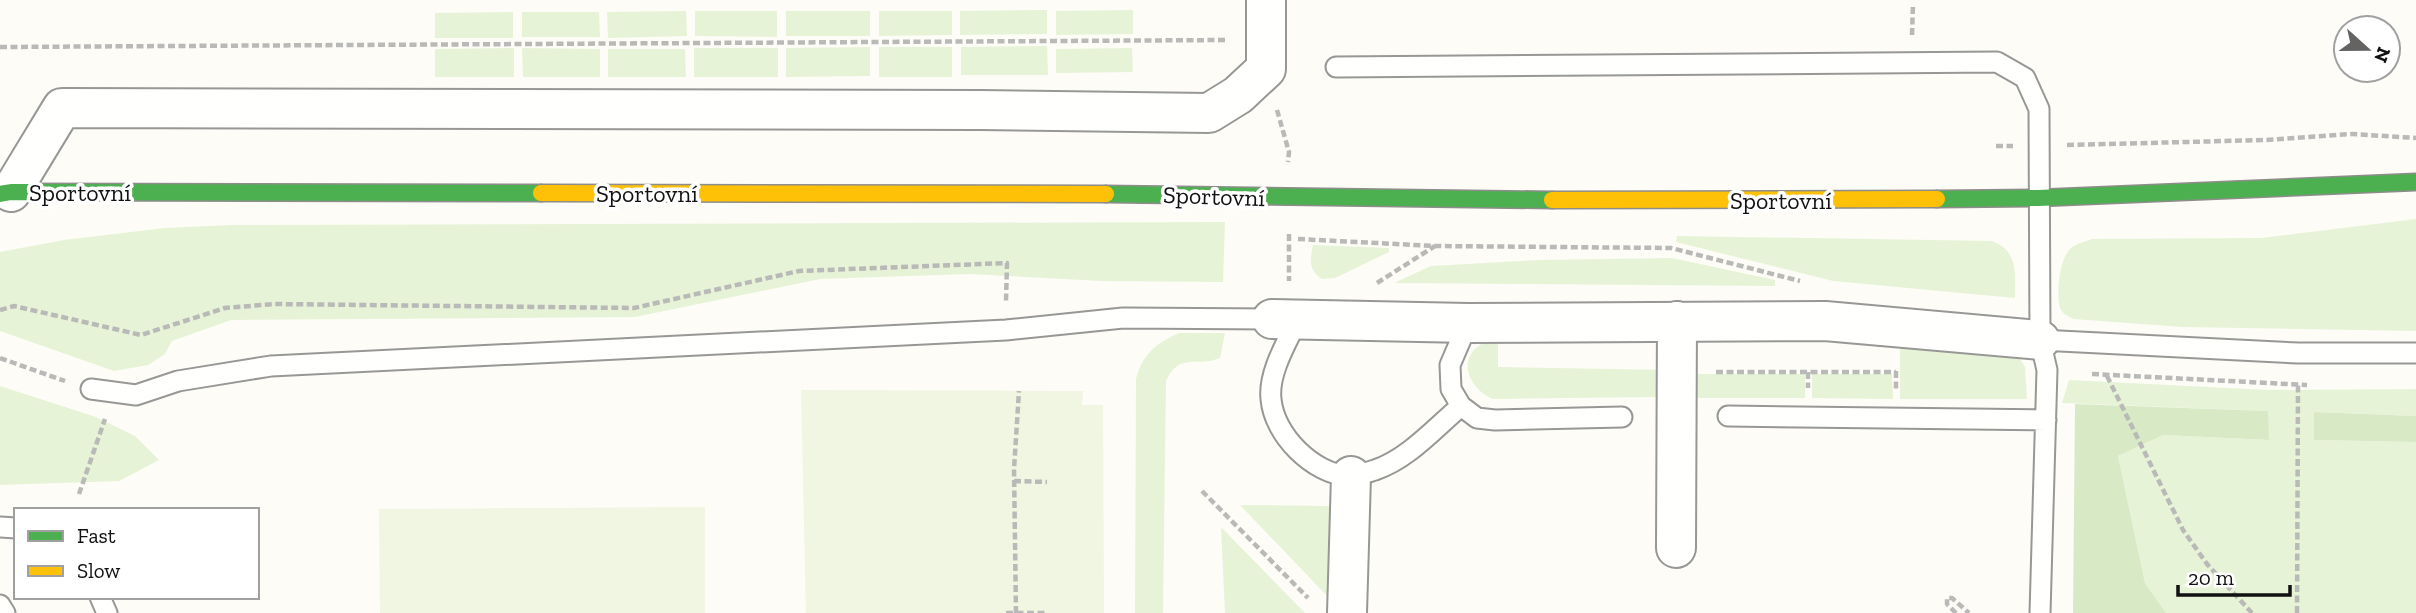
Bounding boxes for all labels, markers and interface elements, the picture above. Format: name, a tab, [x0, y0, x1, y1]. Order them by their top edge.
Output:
north arrow	[2332, 14, 2402, 84]
text: N	[2369, 44, 2396, 66]
street label: Sportovní	[29, 178, 131, 207]
street label: Sportovní	[596, 179, 698, 208]
street label: Sportovní	[1163, 180, 1266, 212]
street label: Sportovní	[1730, 186, 1832, 215]
legend	[14, 508, 259, 599]
text: Fast	[77, 523, 116, 548]
scale bar	[2178, 554, 2290, 598]
text: Slow	[77, 558, 120, 583]
text: 20 m	[2188, 565, 2234, 590]

